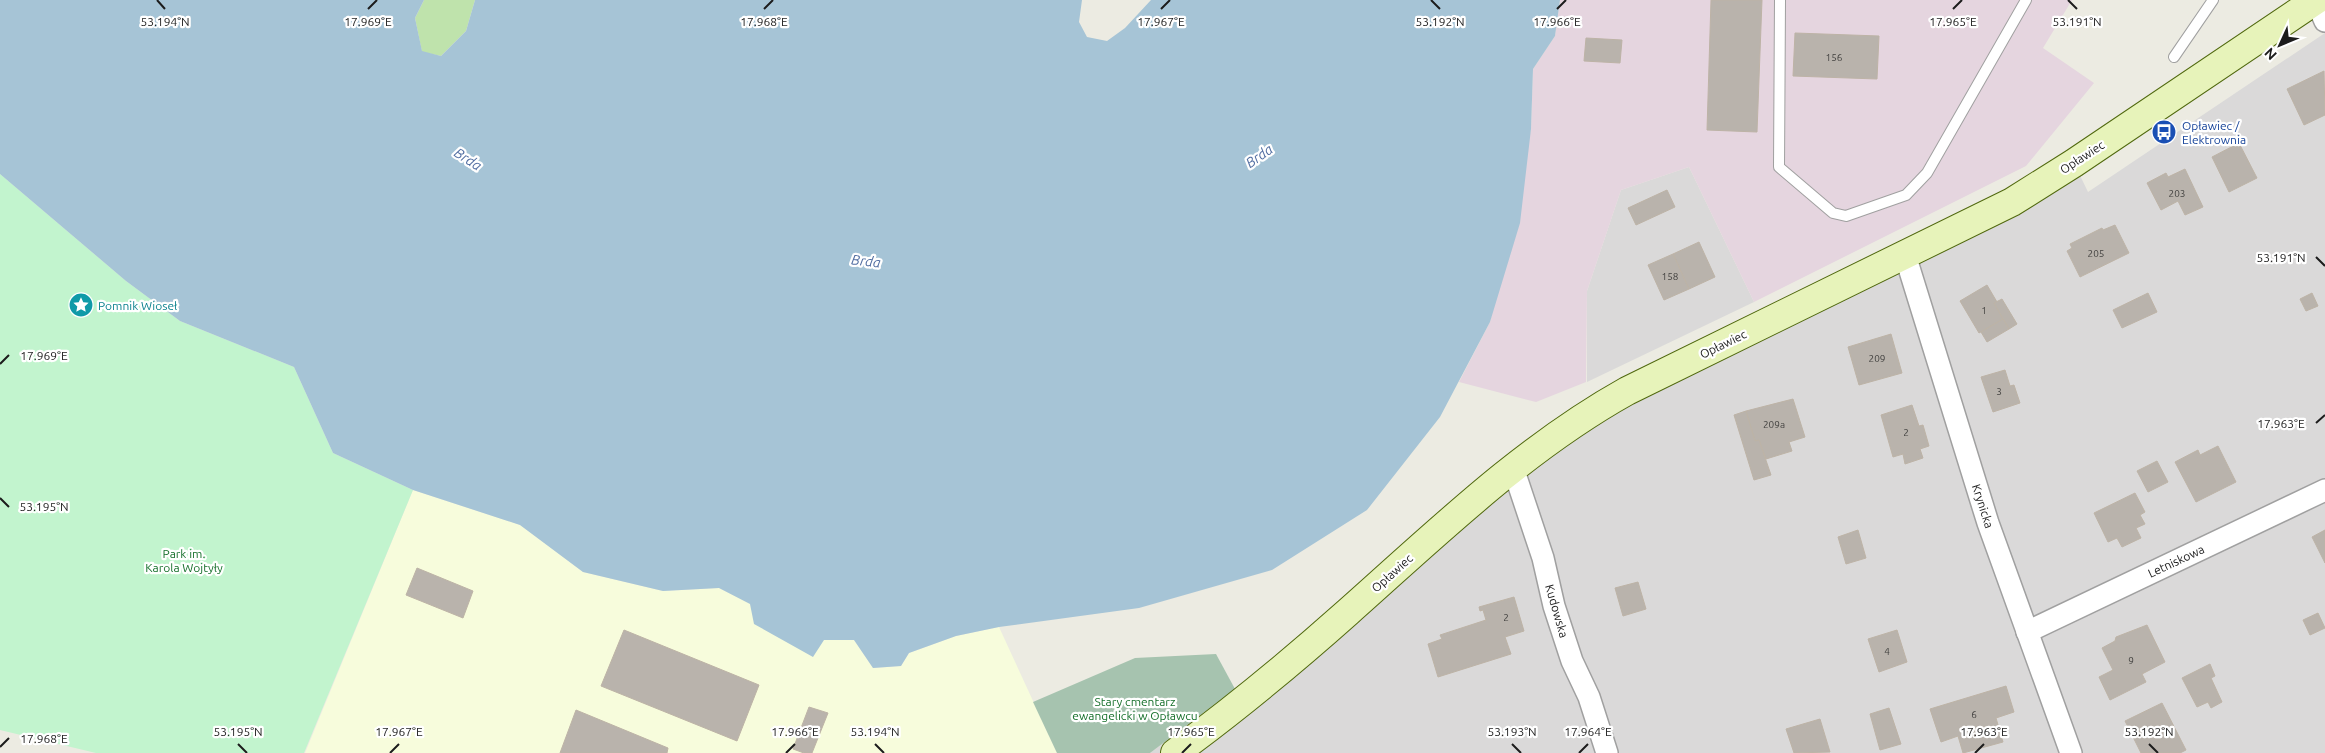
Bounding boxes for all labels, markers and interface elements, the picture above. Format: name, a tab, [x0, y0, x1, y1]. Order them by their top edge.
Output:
text: 53.194°N	[140, 15, 190, 28]
text: 17.969°E	[344, 15, 392, 28]
text: 17.968°E	[740, 15, 788, 28]
text: 17.967°E	[1137, 15, 1185, 28]
text: 53.192°N	[1415, 15, 1465, 28]
text: 17.966°E	[1533, 15, 1581, 28]
text: 17.965°E	[1929, 15, 1977, 28]
text: 53.191°N	[2052, 15, 2102, 28]
north arrow	[2255, 20, 2305, 70]
text: N	[2261, 45, 2280, 63]
house number: 156	[1826, 52, 1843, 63]
bus stop icon: Opławiec / Elektrownia	[2151, 119, 2177, 145]
place label: Opławiec / Elektrownia	[2182, 119, 2246, 146]
street label: Opławiec	[2057, 138, 2107, 176]
water label: Brda	[1242, 141, 1276, 171]
water label: Brda	[451, 144, 485, 174]
house number: 203	[2169, 188, 2185, 199]
house number: 205	[2088, 248, 2104, 259]
water label: Brda	[851, 251, 882, 271]
text: 53.191°N	[2256, 251, 2306, 264]
house number: 158	[1662, 271, 1679, 282]
place icon: Pomnik Wioseł	[68, 292, 94, 318]
place label: Pomnik Wioseł	[98, 299, 178, 312]
house number: 1	[1981, 305, 1987, 316]
street label: Opławiec	[1698, 327, 1749, 361]
text: 17.969°E	[20, 349, 68, 362]
house number: 209	[1869, 353, 1885, 364]
house number: 3	[1996, 386, 2002, 397]
text: 17.963°E	[2257, 417, 2305, 430]
house number: 209a	[1763, 419, 1785, 430]
house number: 2	[1903, 427, 1909, 438]
street label: Krynicka	[1970, 482, 1996, 530]
text: 53.195°N	[19, 500, 69, 513]
street label: Letniskowa	[2146, 542, 2206, 580]
park label: Park im. Karola Wojtyły	[145, 547, 223, 574]
street label: Opławiec	[1369, 551, 1415, 595]
street label: Kudowska	[1543, 583, 1571, 639]
house number: 2	[1503, 612, 1509, 623]
house number: 4	[1884, 646, 1890, 657]
house number: 9	[2128, 655, 2134, 666]
park label: Stary cmentarz ewangelicki w Opławcu	[1072, 695, 1198, 722]
house number: 6	[1971, 709, 1977, 720]
text: 53.195°N	[213, 725, 263, 738]
text: 17.967°E	[375, 725, 423, 738]
text: 17.966°E	[771, 725, 819, 738]
text: 53.194°N	[850, 725, 900, 738]
text: 17.965°E	[1167, 725, 1215, 738]
text: 53.193°N	[1487, 725, 1537, 738]
text: 17.964°E	[1564, 725, 1612, 738]
text: 17.963°E	[1960, 725, 2008, 738]
text: 53.192°N	[2124, 725, 2174, 738]
text: 17.968°E	[20, 732, 68, 745]

